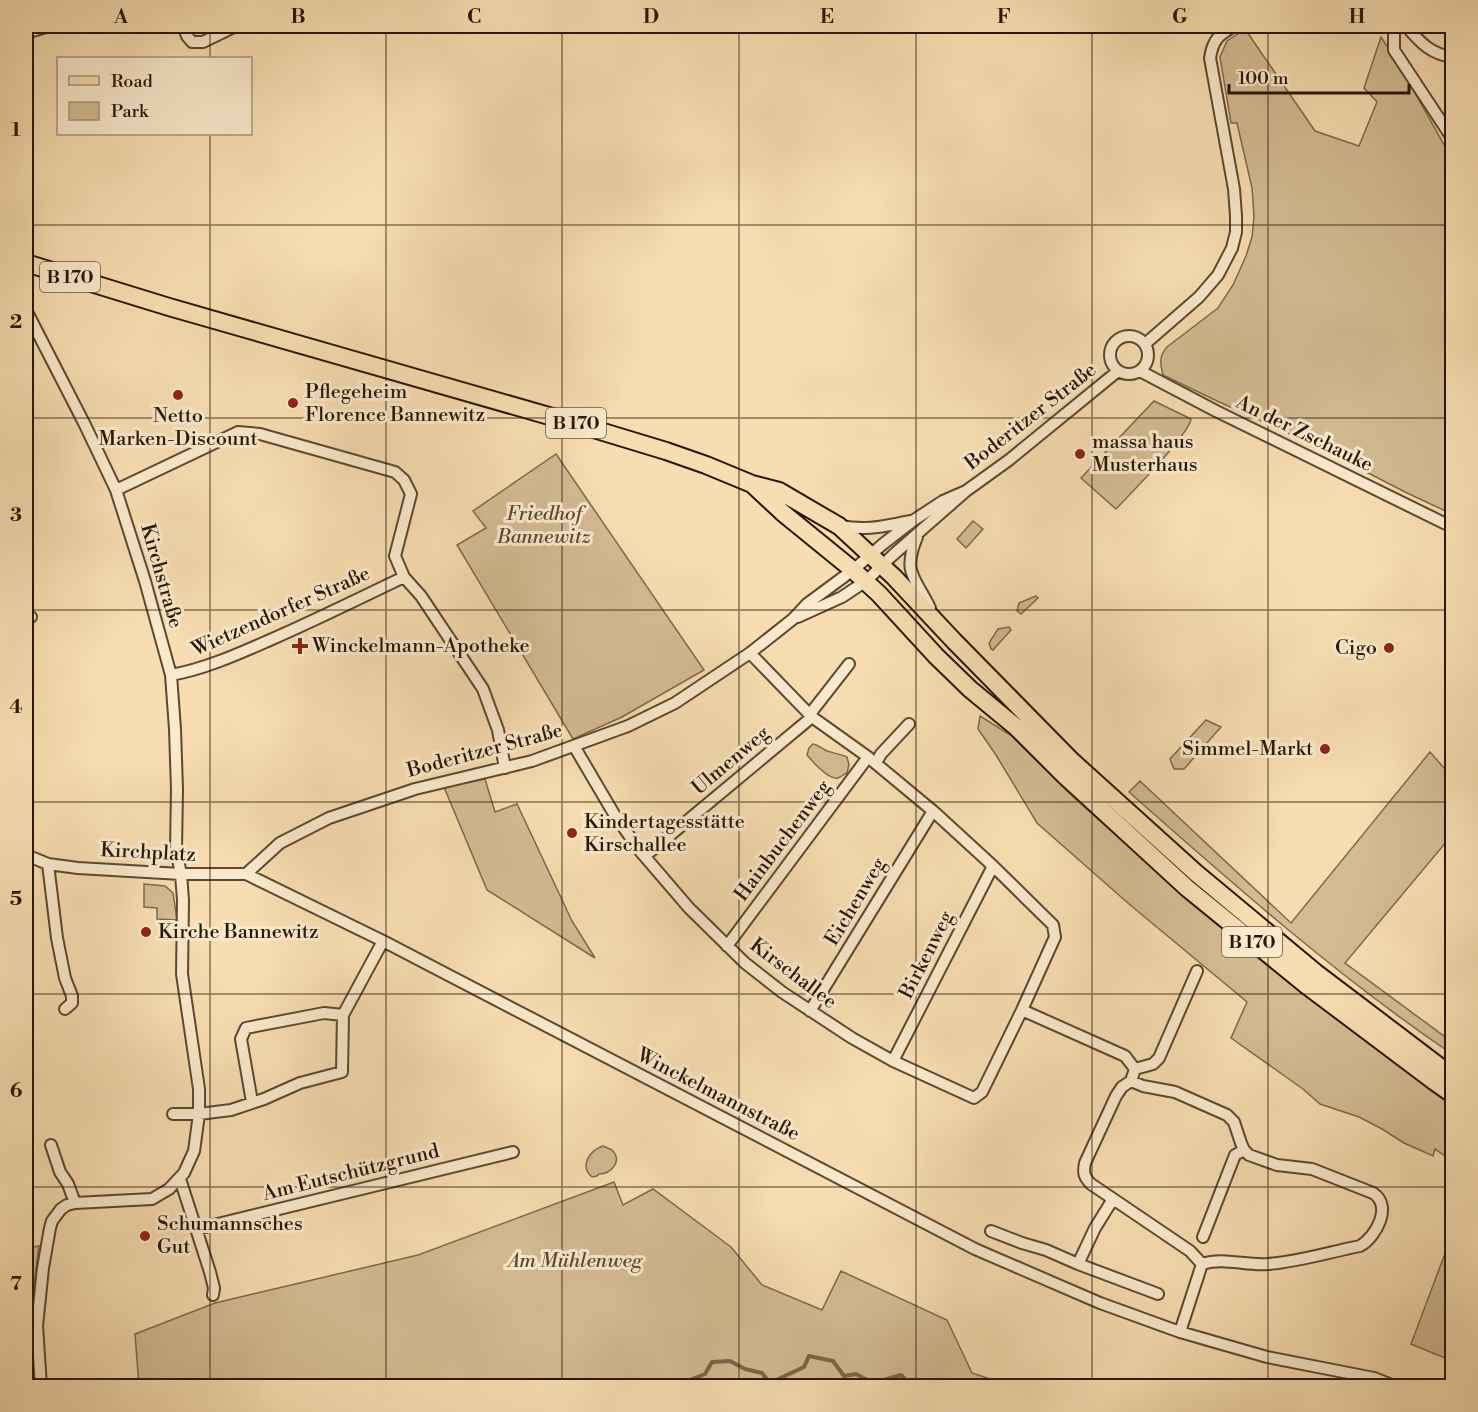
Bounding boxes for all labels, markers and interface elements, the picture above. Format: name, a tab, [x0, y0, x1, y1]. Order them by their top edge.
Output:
text: A	[113, 5, 129, 30]
text: B	[290, 5, 306, 30]
text: C	[467, 5, 481, 30]
text: D	[643, 5, 659, 30]
text: E	[820, 5, 834, 30]
text: F	[997, 5, 1011, 30]
text: G	[1172, 5, 1188, 30]
text: H	[1349, 5, 1366, 30]
legend	[57, 57, 252, 135]
scale bar	[1229, 57, 1409, 95]
text: 100 m	[1238, 67, 1289, 90]
text: Road	[111, 70, 154, 93]
text: Park	[111, 100, 150, 123]
text: 1	[11, 118, 21, 143]
road number: B 170	[40, 262, 100, 292]
text: 2	[10, 310, 22, 335]
street label: Boderitzer Straße	[959, 358, 1102, 477]
place label: Pflegeheim Florence Bannewitz	[305, 380, 485, 428]
marker: Netto Marken-Discount	[171, 388, 185, 402]
street label: An der Zschauke	[1230, 390, 1377, 478]
marker: Pflegeheim Florence Bannewitz	[286, 396, 300, 410]
place label: Netto Marken-Discount	[98, 404, 258, 452]
road number: B 170	[546, 408, 606, 438]
place label: massa haus Musterhaus	[1092, 430, 1198, 478]
marker: massa haus Musterhaus	[1073, 447, 1087, 461]
park label: Friedhof Bannewitz	[496, 502, 592, 550]
text: 3	[10, 503, 22, 528]
street label: Kirchstraße	[134, 521, 188, 631]
street label: Wietzendorfer Straße	[187, 561, 374, 663]
place label: Winckelmann-Apotheke	[311, 634, 530, 659]
place label: Cigo	[1335, 636, 1377, 661]
marker: Winckelmann-Apotheke	[293, 639, 307, 653]
marker: Cigo	[1382, 641, 1396, 655]
text: 4	[9, 695, 23, 720]
street label: Boderitzer Straße	[403, 718, 566, 784]
street label: Ulmenweg	[687, 721, 776, 801]
place label: Simmel-Markt	[1182, 737, 1313, 762]
marker: Simmel-Markt	[1318, 742, 1332, 756]
street label: Hainbuchenweg	[729, 775, 837, 907]
place label: Kindertagesstätte Kirschallee	[584, 810, 745, 858]
marker: Kindertagesstätte Kirschallee	[565, 826, 579, 840]
street label: Kirchplatz	[100, 838, 196, 868]
street label: Eichenweg	[820, 853, 892, 951]
text: 5	[10, 887, 22, 912]
street label: Birkenweg	[894, 906, 960, 1004]
place label: Kirche Bannewitz	[158, 920, 319, 945]
marker: Kirche Bannewitz	[139, 925, 153, 939]
road number: B 170	[1222, 927, 1282, 957]
street label: Kirschallee	[745, 933, 841, 1015]
street label: Winckelmannstraße	[631, 1043, 804, 1147]
text: 6	[10, 1079, 23, 1104]
street label: Am Eutschützgrund	[259, 1139, 442, 1207]
place label: Schumannsches Gut	[157, 1212, 303, 1260]
marker: Schumannsches Gut	[138, 1229, 152, 1243]
park label: Am Mühlenweg	[506, 1249, 644, 1274]
text: 7	[10, 1272, 22, 1297]

